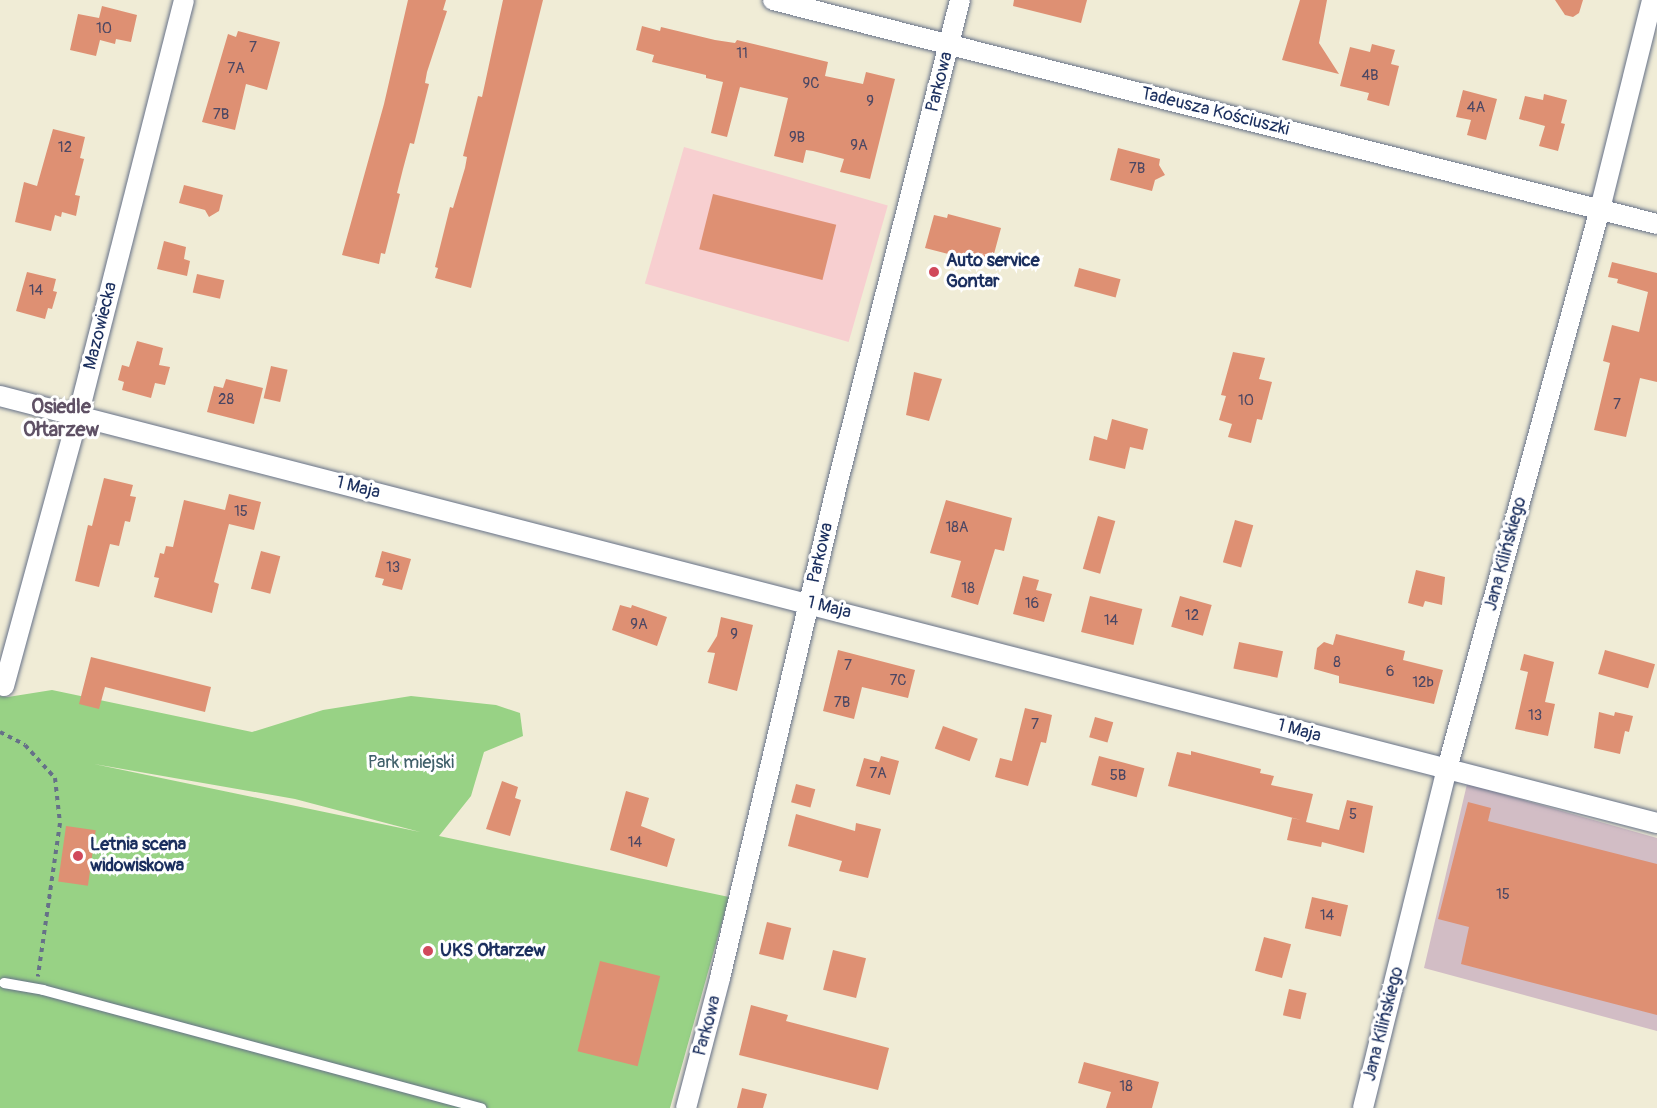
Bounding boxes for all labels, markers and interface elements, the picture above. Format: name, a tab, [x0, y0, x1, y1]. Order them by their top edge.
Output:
house number: 10	[96, 20, 112, 38]
house number: 7	[249, 39, 257, 57]
house number: 11	[736, 45, 748, 63]
street label: Parkowa	[922, 50, 958, 114]
house number: 7A	[227, 60, 245, 78]
house number: 4B	[1361, 67, 1379, 85]
house number: 9C	[803, 75, 819, 93]
street label: Tadeusza Kościuszki	[1139, 83, 1291, 141]
house number: 9	[866, 93, 874, 111]
house number: 4A	[1467, 99, 1485, 117]
house number: 7B	[213, 106, 229, 124]
house number: 9B	[789, 129, 805, 147]
house number: 9A	[850, 137, 868, 155]
house number: 12	[58, 139, 72, 157]
house number: 7B	[1129, 160, 1145, 178]
place label: Auto service Gontar	[946, 251, 1040, 294]
marker: Auto service Gontar	[927, 265, 941, 279]
street label: Mazowiecka	[80, 280, 122, 372]
house number: 14	[29, 282, 43, 300]
house number: 28	[218, 391, 234, 409]
house number: 10	[1238, 392, 1254, 410]
district label: Osiedle Ołtarzew	[23, 395, 99, 442]
house number: 7	[1613, 396, 1621, 414]
street label: 1 Maja	[334, 472, 382, 504]
street label: Jana Kilińskiego	[1480, 495, 1532, 613]
house number: 15	[234, 503, 248, 521]
house number: 18A	[945, 519, 969, 537]
street label: Parkowa	[804, 521, 838, 585]
house number: 13	[386, 559, 400, 577]
house number: 18	[961, 580, 975, 598]
street label: 1 Maja	[805, 592, 853, 624]
house number: 16	[1025, 595, 1039, 613]
house number: 12	[1185, 607, 1199, 625]
house number: 14	[1104, 612, 1118, 630]
house number: 9A	[630, 616, 648, 634]
house number: 9	[730, 626, 738, 644]
house number: 8	[1333, 654, 1341, 672]
house number: 7	[844, 657, 852, 675]
house number: 6	[1386, 663, 1394, 681]
house number: 7C	[889, 672, 907, 690]
house number: 12b	[1412, 674, 1434, 692]
house number: 7B	[834, 694, 850, 712]
house number: 13	[1528, 707, 1542, 725]
street label: 1 Maja	[1275, 715, 1323, 747]
house number: 7	[1031, 716, 1039, 734]
park label: Park miejski	[368, 752, 454, 774]
house number: 7A	[869, 765, 887, 783]
house number: 5B	[1110, 767, 1126, 785]
house number: 5	[1349, 806, 1357, 824]
house number: 14	[628, 834, 642, 852]
place label: Letnia scena widowiskowa	[90, 835, 186, 878]
marker: Letnia scena widowiskowa	[71, 849, 85, 863]
house number: 15	[1496, 886, 1510, 904]
house number: 14	[1320, 907, 1334, 925]
place label: UKS Ołtarzew	[440, 940, 545, 962]
marker: UKS Ołtarzew	[421, 944, 435, 958]
street label: Jana Kilińskiego	[1359, 965, 1409, 1083]
street label: Parkowa	[690, 993, 726, 1059]
house number: 18	[1119, 1078, 1133, 1096]

